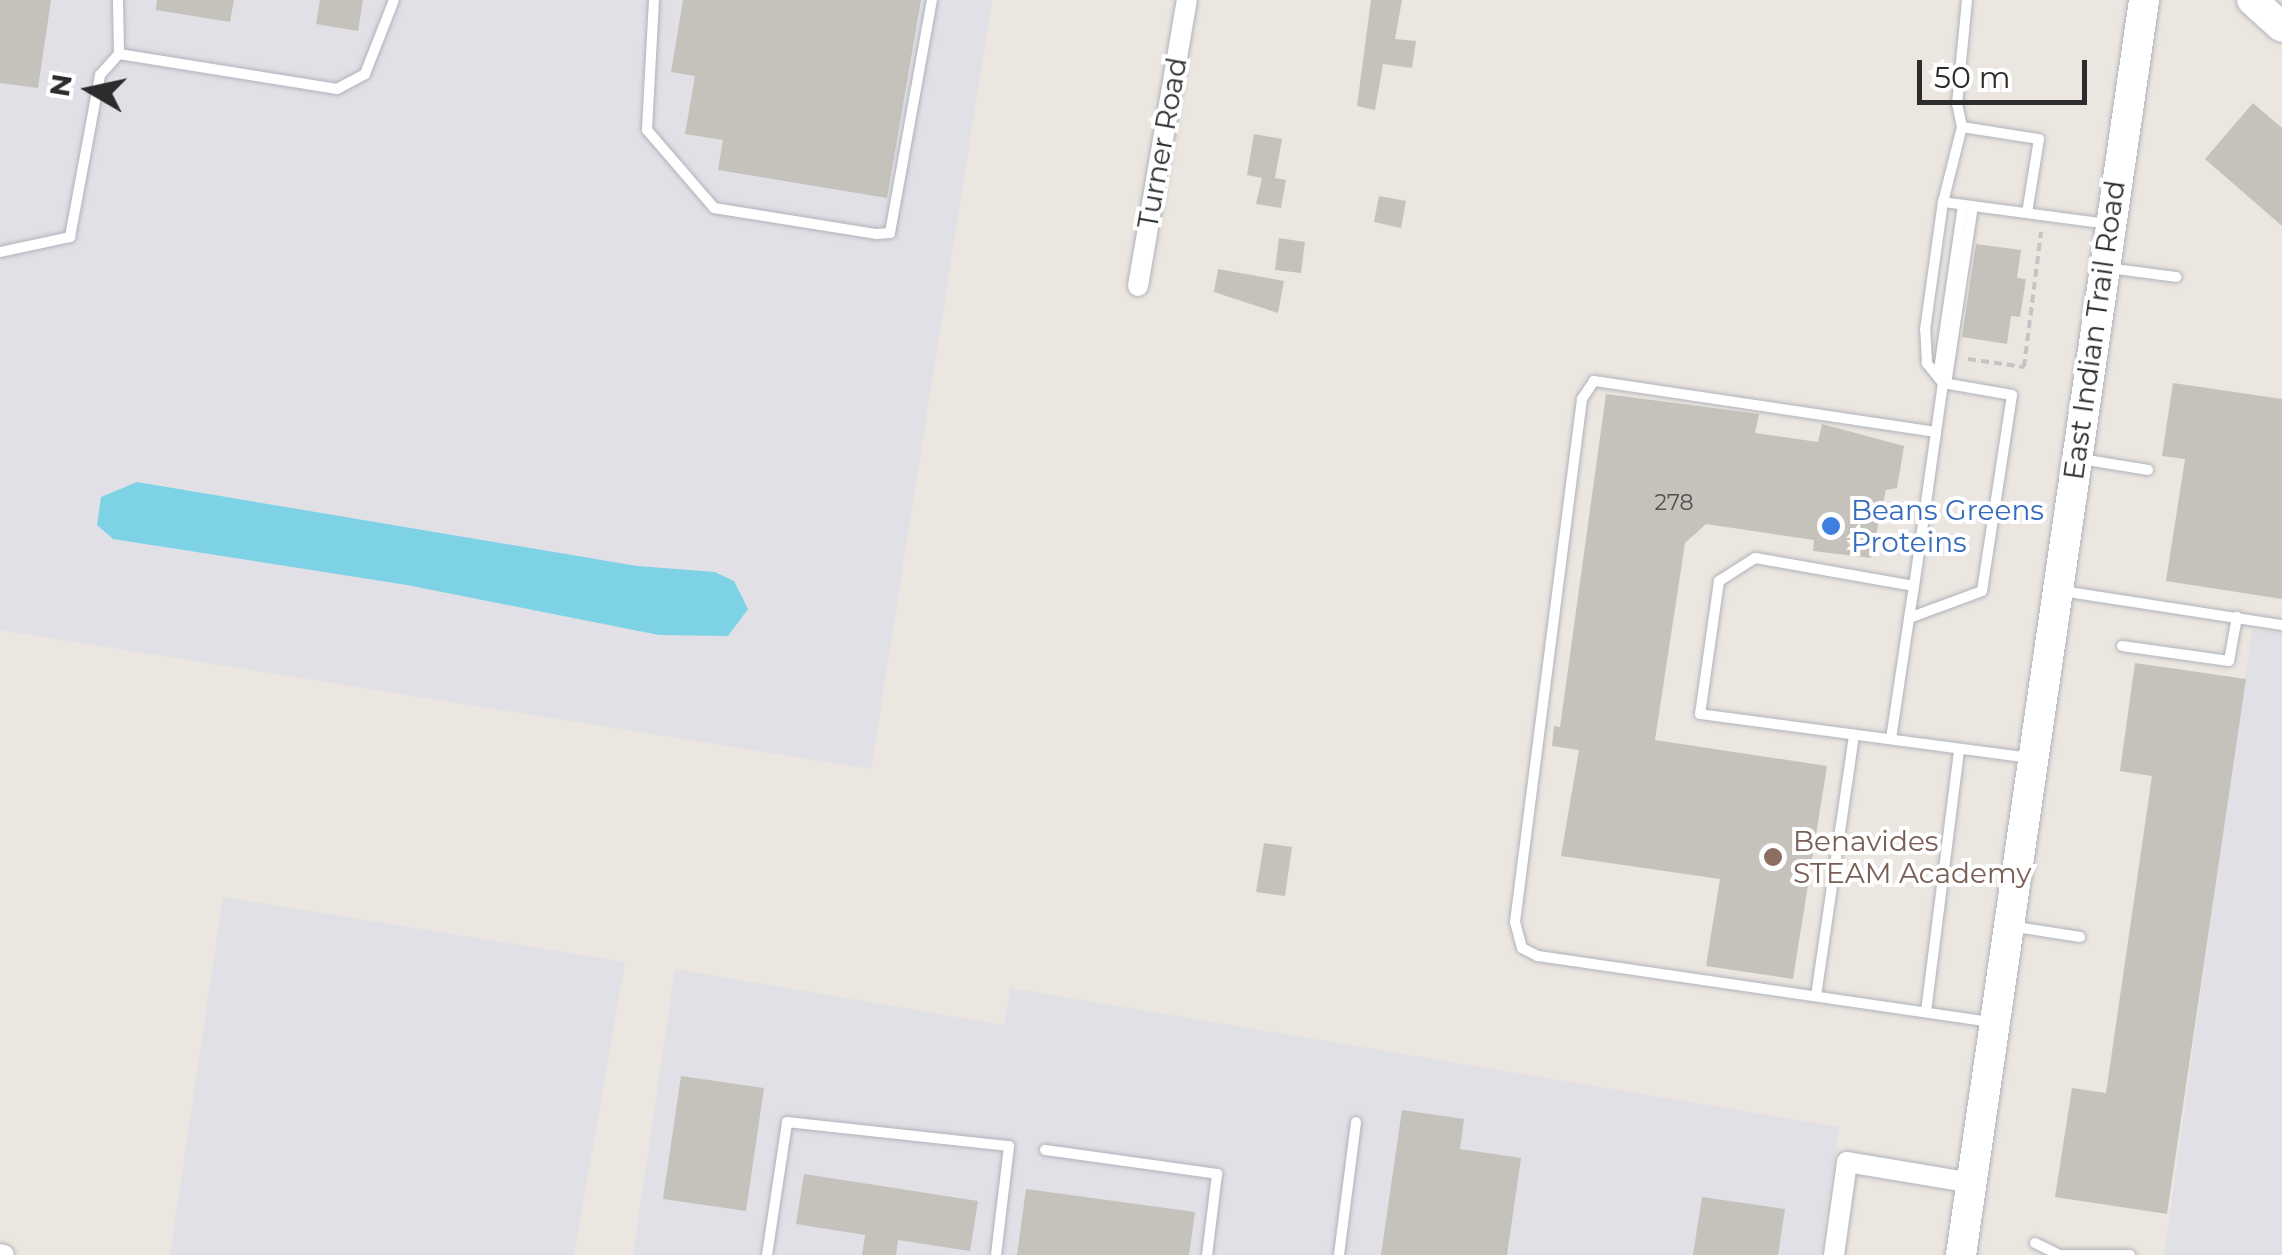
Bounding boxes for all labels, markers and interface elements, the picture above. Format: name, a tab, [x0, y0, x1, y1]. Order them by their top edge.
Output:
north arrow	[40, 40, 140, 140]
scale bar	[1922, 40, 2092, 102]
street label: Turner Road	[1130, 55, 1194, 231]
text: 50 m	[1934, 59, 2011, 96]
text: N	[42, 71, 79, 99]
street label: East Indian Trail Road	[2056, 178, 2132, 482]
house number: 278	[1654, 490, 1694, 516]
place label: Beans Greens Proteins	[1851, 493, 2044, 559]
marker: Beans Greens Proteins	[1820, 515, 1842, 537]
place label: Benavides STEAM Academy	[1793, 824, 2031, 890]
marker: Benavides STEAM Academy	[1762, 846, 1784, 868]

